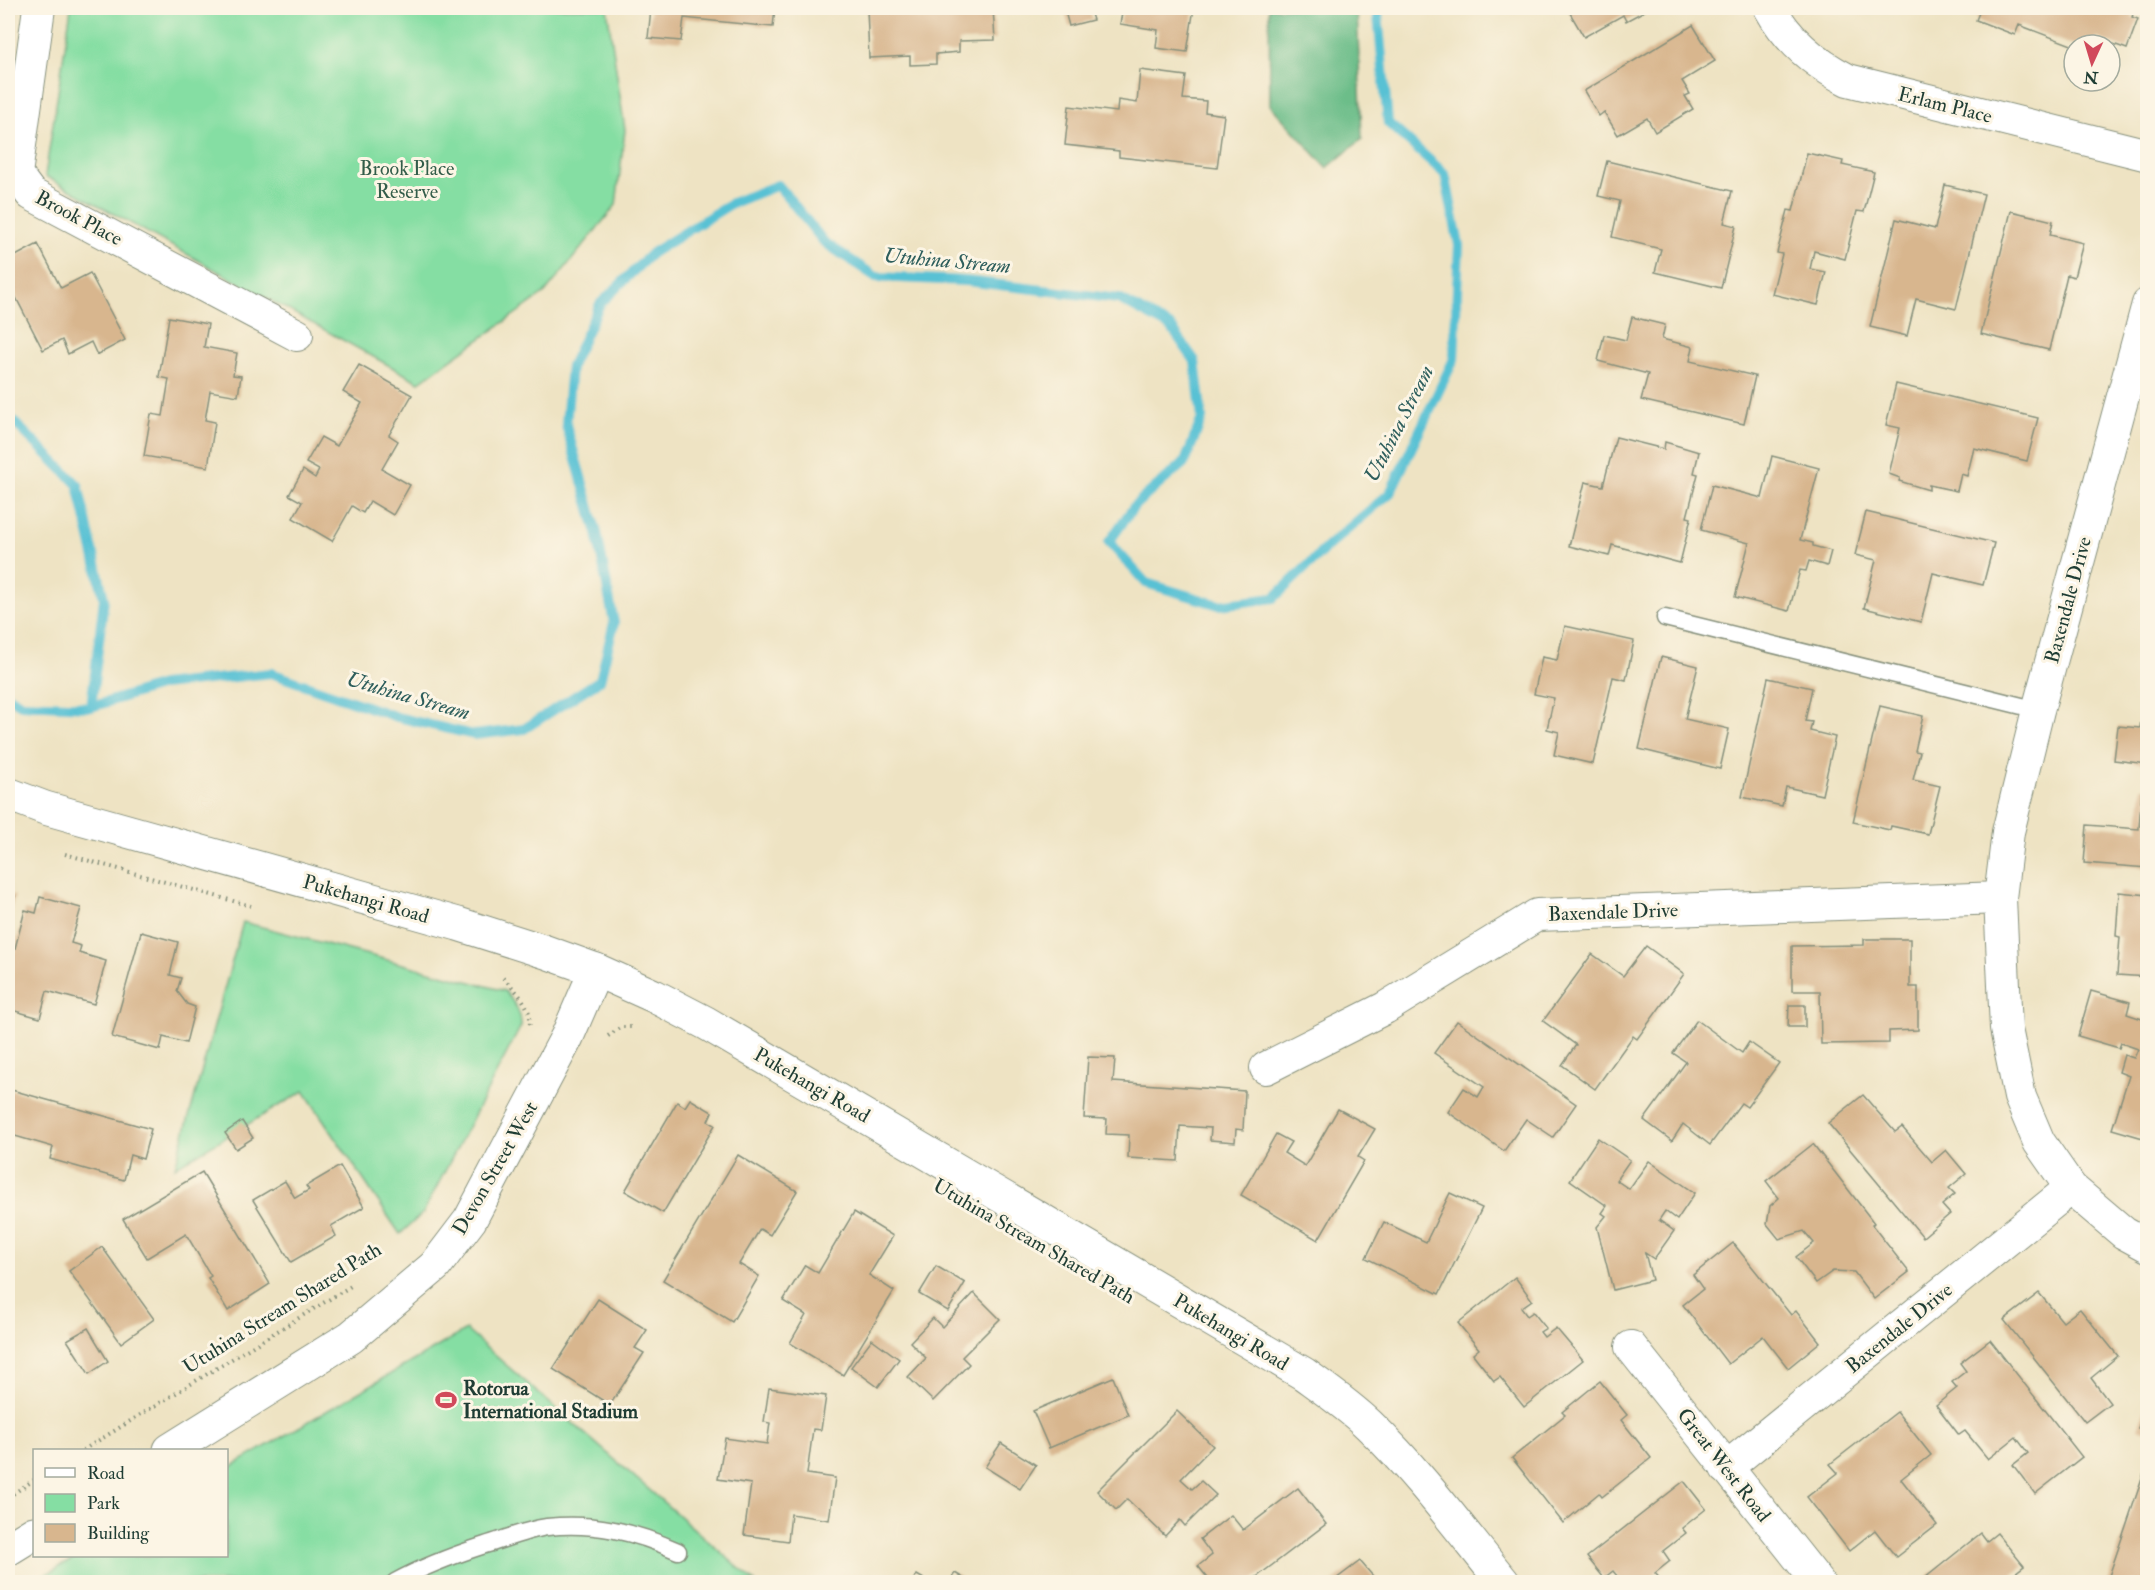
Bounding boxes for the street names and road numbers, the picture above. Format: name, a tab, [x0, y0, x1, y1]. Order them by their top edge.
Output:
street label: Erlam Place	[1895, 81, 1995, 129]
street label: Brook Place	[31, 185, 127, 251]
street label: Baxendale Drive	[2039, 534, 2097, 666]
street label: Pukehangi Road	[300, 869, 432, 929]
street label: Baxendale Drive	[1548, 897, 1678, 927]
street label: Pukehangi Road	[750, 1042, 875, 1128]
street label: Devon Street West	[447, 1096, 544, 1239]
street label: Utuhina Stream Shared Path	[929, 1173, 1140, 1309]
street label: Utuhina Stream Shared Path	[178, 1236, 386, 1379]
street label: Baxendale Drive	[1841, 1277, 1957, 1379]
street label: Pukehangi Road	[1169, 1288, 1293, 1376]
street label: Great West Road	[1672, 1403, 1776, 1527]

